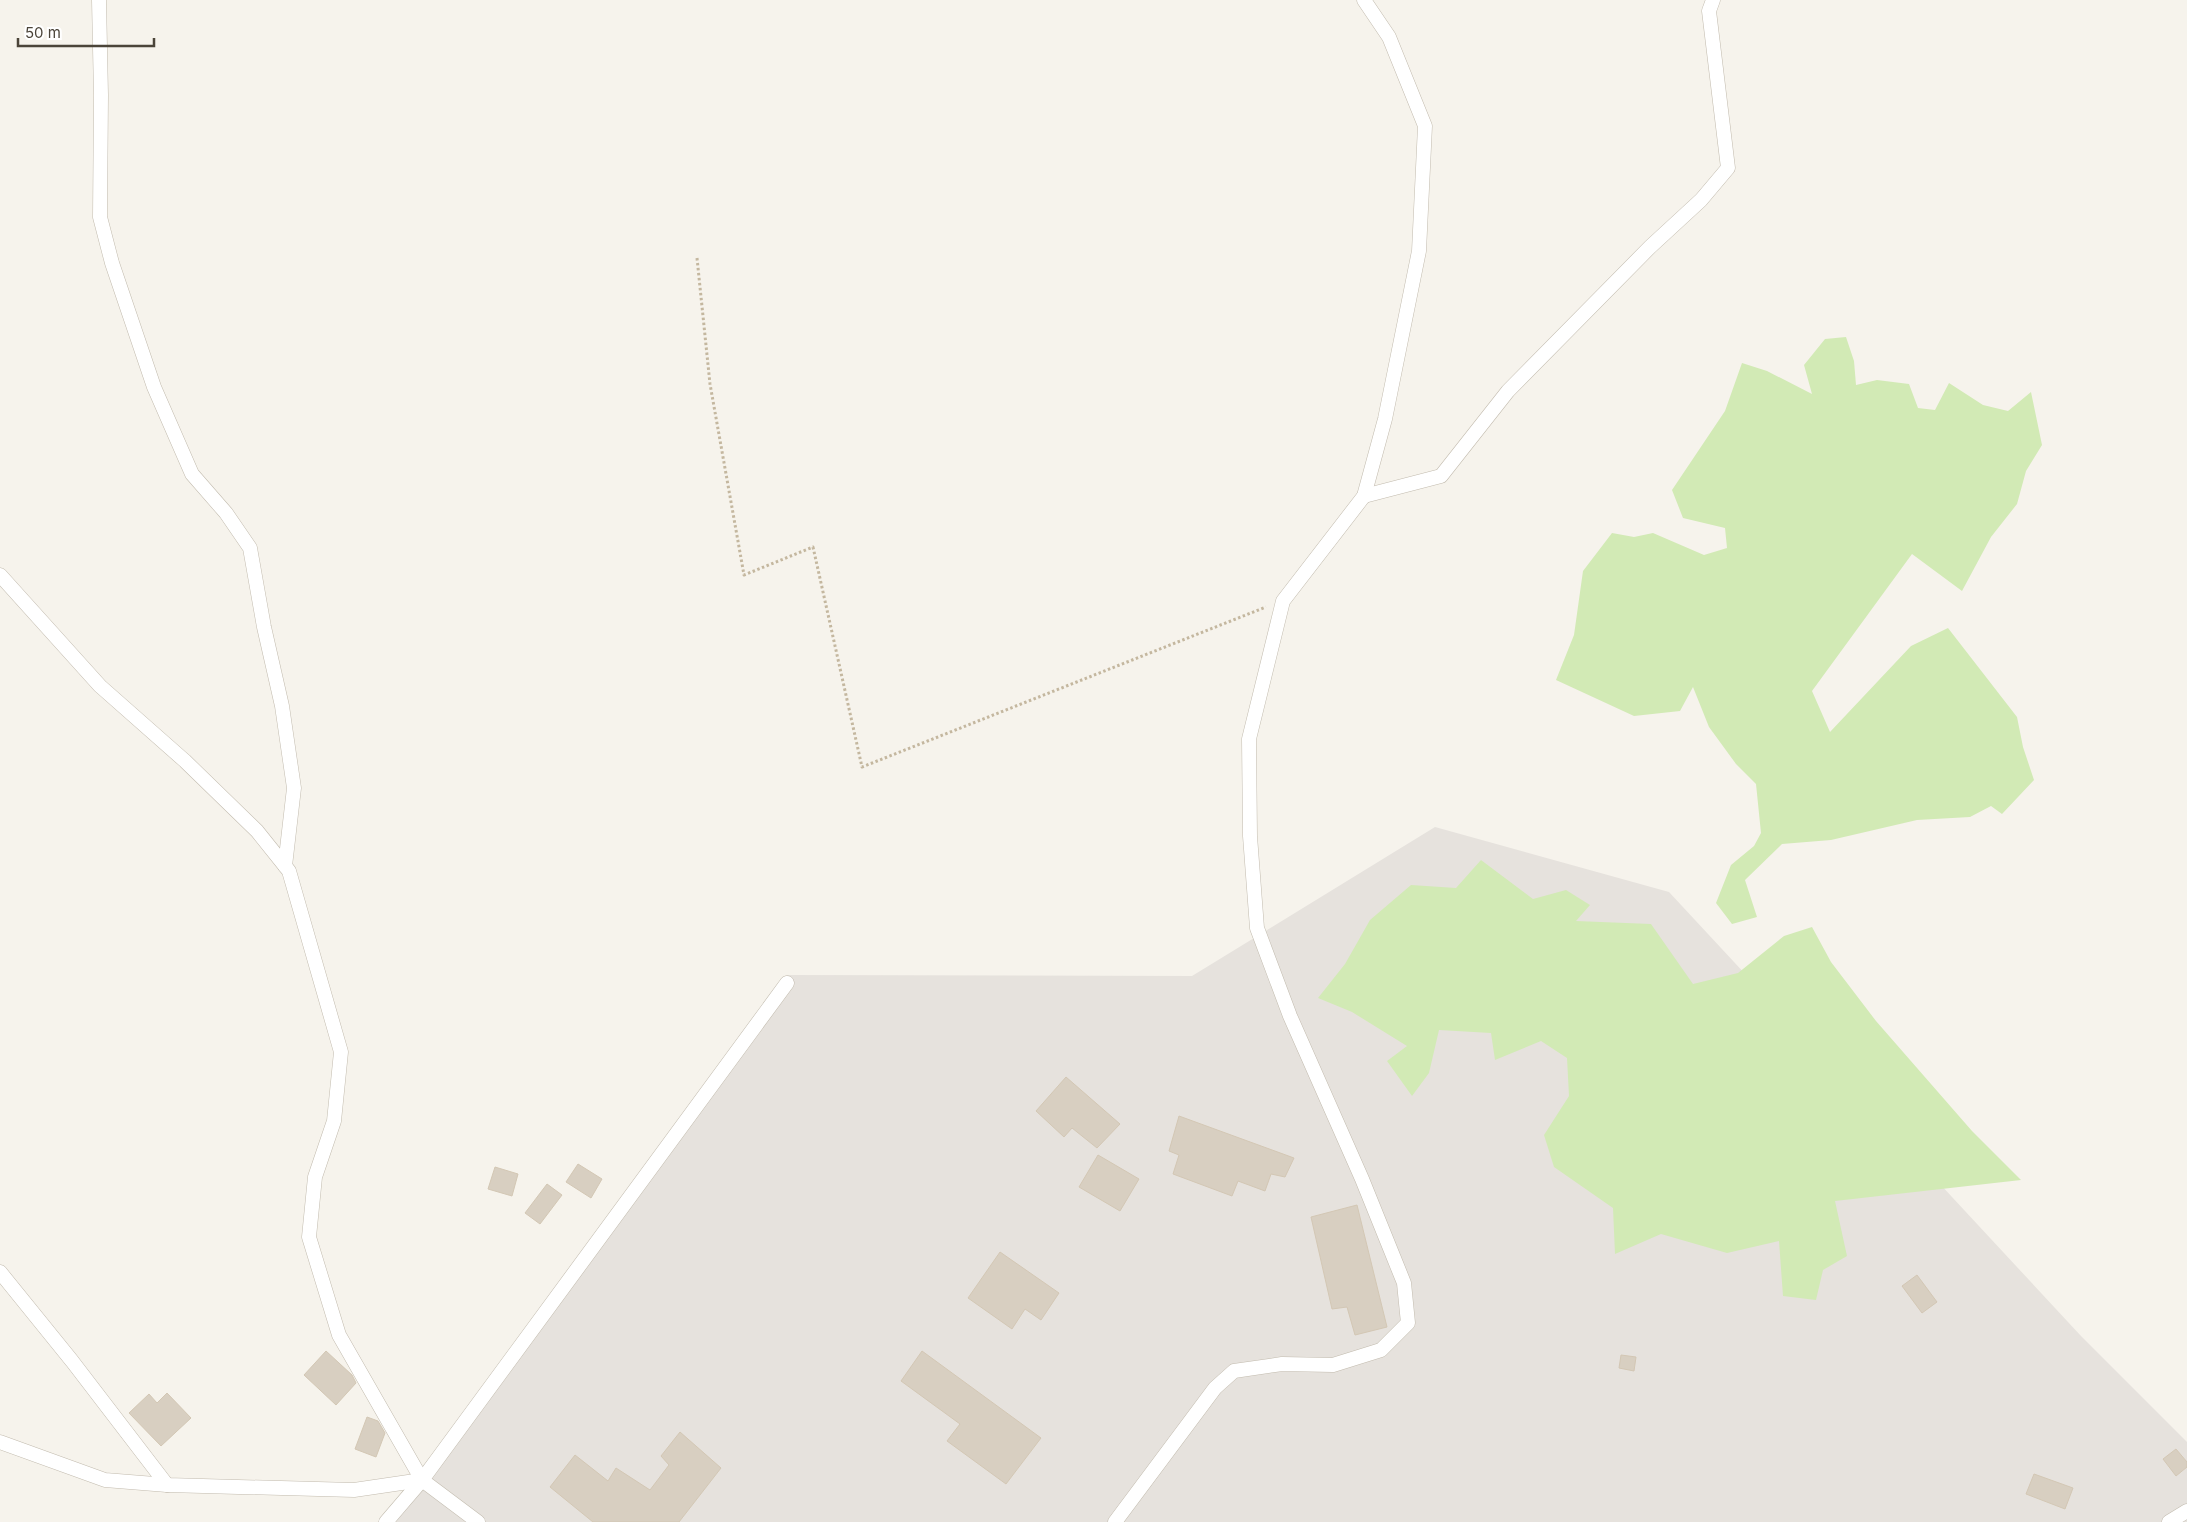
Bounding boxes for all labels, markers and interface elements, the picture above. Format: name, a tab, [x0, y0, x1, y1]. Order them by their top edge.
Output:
scale bar	[18, 15, 154, 47]
text: 50 m	[25, 23, 61, 42]

